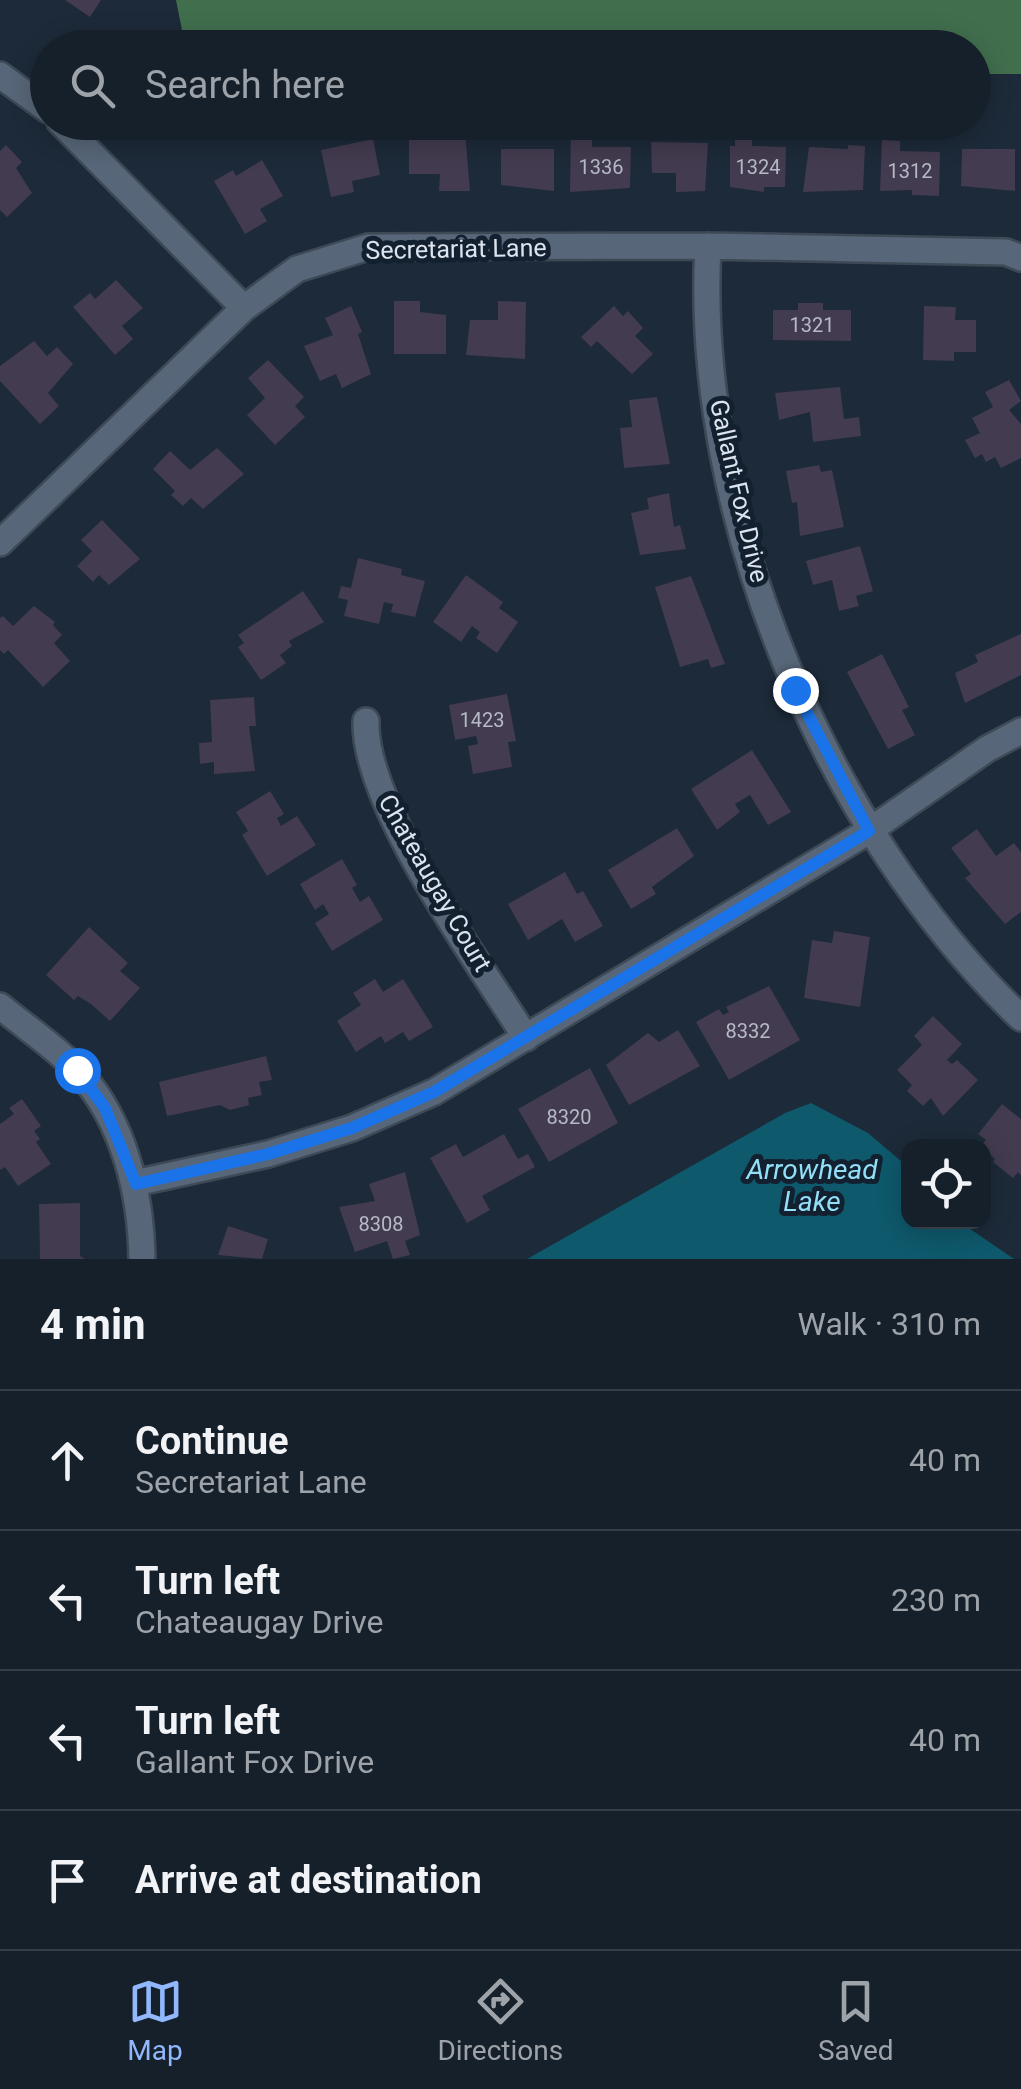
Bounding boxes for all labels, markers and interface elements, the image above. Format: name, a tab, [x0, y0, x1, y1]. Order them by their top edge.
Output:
search box	[30, 30, 991, 140]
icon: search	[65, 58, 120, 113]
text: Search here	[145, 63, 345, 107]
house number: 1336	[579, 155, 623, 179]
house number: 1324	[736, 155, 780, 179]
house number: 1312	[888, 159, 932, 183]
street label: Secretariat Lane	[365, 233, 547, 265]
house number: 1321	[790, 313, 834, 337]
street label: Gallant Fox Drive	[704, 397, 774, 585]
route end	[773, 668, 819, 714]
house number: 1423	[460, 708, 504, 732]
street label: Chateaugay Court	[373, 789, 497, 977]
house number: 8332	[726, 1019, 770, 1043]
route start	[55, 1048, 101, 1094]
house number: 8320	[547, 1105, 591, 1129]
map controls	[901, 1139, 991, 1229]
button: locate	[901, 1139, 991, 1229]
water label: Arrowhead Lake	[744, 1153, 878, 1218]
house number: 8308	[359, 1212, 403, 1236]
text: 4 min	[40, 1300, 146, 1349]
text: Walk · 310 m	[798, 1305, 981, 1343]
text: Continue	[135, 1419, 289, 1463]
icon: ahead	[40, 1433, 95, 1488]
text: 40 m	[909, 1441, 981, 1479]
text: Secretariat Lane	[135, 1463, 367, 1501]
text: Turn left	[135, 1559, 280, 1603]
icon: left	[40, 1573, 95, 1628]
text: 230 m	[891, 1581, 981, 1619]
text: Chateaugay Drive	[135, 1603, 383, 1641]
text: Turn left	[135, 1699, 280, 1743]
icon: left	[40, 1713, 95, 1768]
text: 40 m	[909, 1721, 981, 1759]
text: Gallant Fox Drive	[135, 1743, 374, 1781]
icon: arrive	[40, 1853, 95, 1908]
text: Arrive at destination	[135, 1858, 482, 1902]
tab: Map	[127, 1974, 183, 2067]
tab: Directions	[437, 1974, 563, 2067]
tab: Saved	[818, 1974, 894, 2067]

